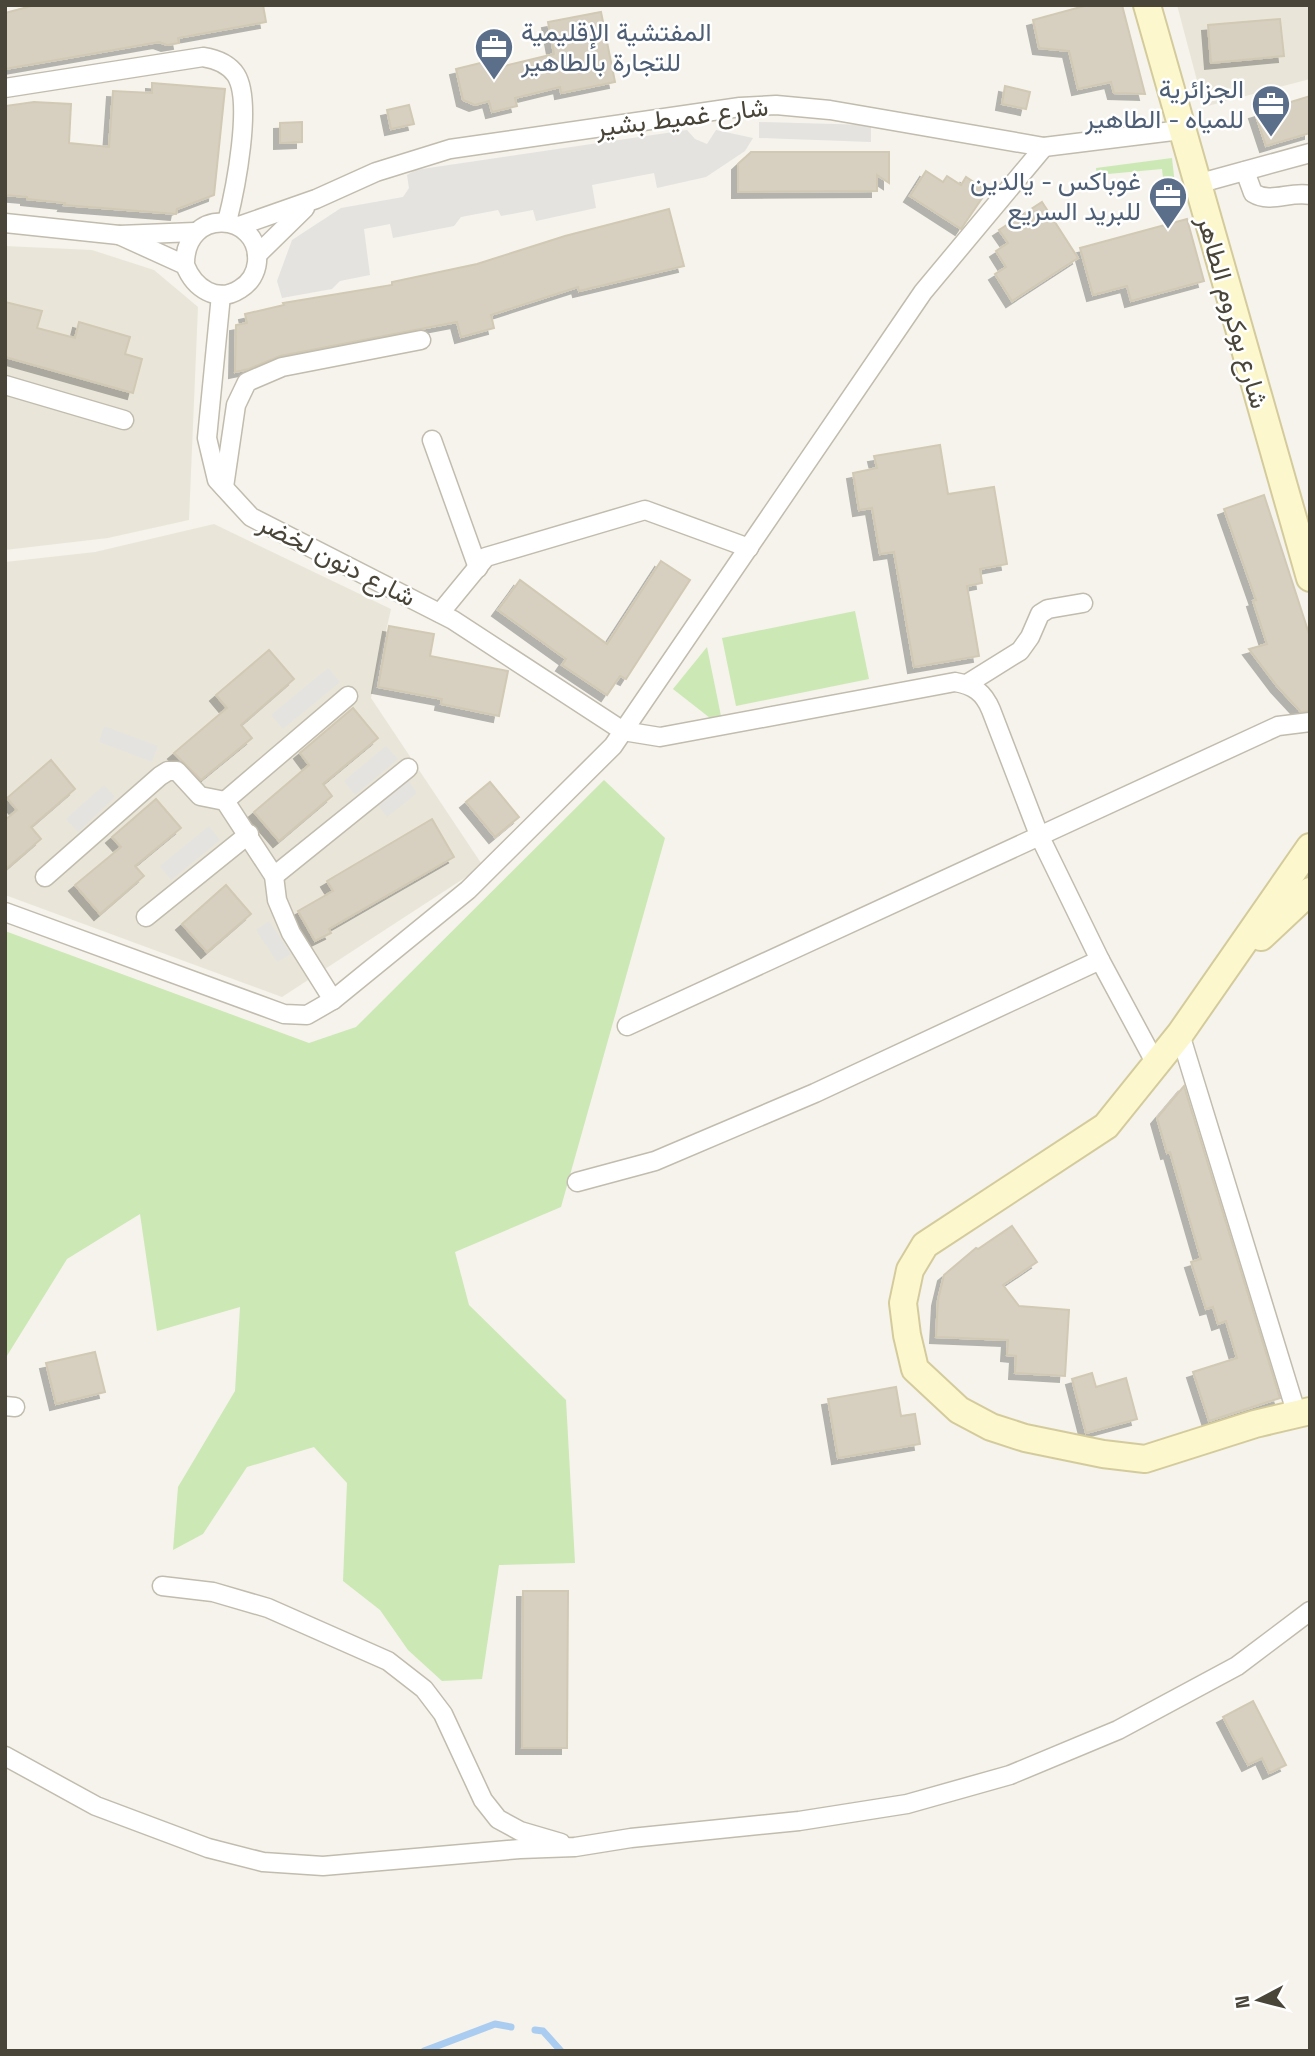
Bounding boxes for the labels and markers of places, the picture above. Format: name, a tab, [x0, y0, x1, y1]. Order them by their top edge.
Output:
place label: المفتشية الإقليمية للتجارة بالطاهير	[520, 15, 711, 79]
office icon: المفتشية الإقليمية للتجارة بالطاهير	[473, 26, 515, 81]
place label: الجزائرية للمياه - الطاهير	[1084, 72, 1244, 136]
office icon: الجزائرية للمياه - الطاهير	[1250, 83, 1292, 138]
place label: غوباكس - يالدين للبريد السريع	[970, 164, 1141, 229]
office icon: غوباكس - يالدين للبريد السريع	[1147, 175, 1189, 230]

